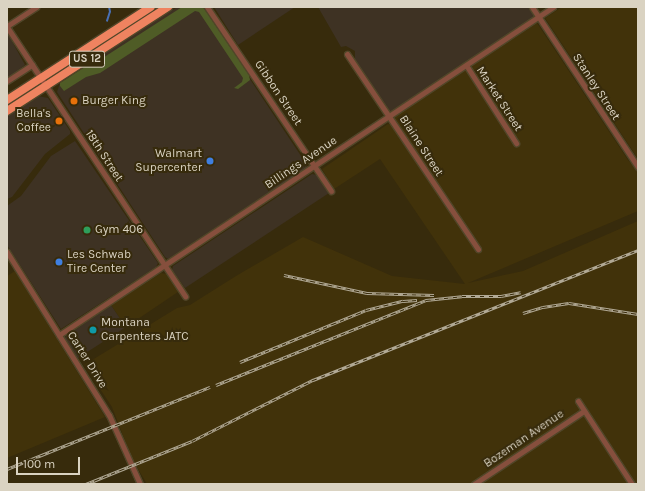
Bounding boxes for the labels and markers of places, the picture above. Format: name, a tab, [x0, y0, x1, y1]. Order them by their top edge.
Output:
place label: Burger King	[82, 94, 146, 108]
marker: Burger King	[69, 96, 79, 106]
place label: Bella's Coffee	[16, 107, 51, 135]
marker: Bella's Coffee	[54, 116, 64, 126]
place label: Walmart Supercenter	[135, 147, 202, 175]
marker: Walmart Supercenter	[205, 156, 215, 166]
place label: Gym 406	[95, 223, 143, 237]
marker: Gym 406	[82, 225, 92, 235]
place label: Les Schwab Tire Center	[67, 248, 131, 276]
marker: Les Schwab Tire Center	[54, 257, 64, 267]
place label: Montana Carpenters JATC	[101, 316, 188, 344]
marker: Montana Carpenters JATC	[88, 325, 98, 335]

